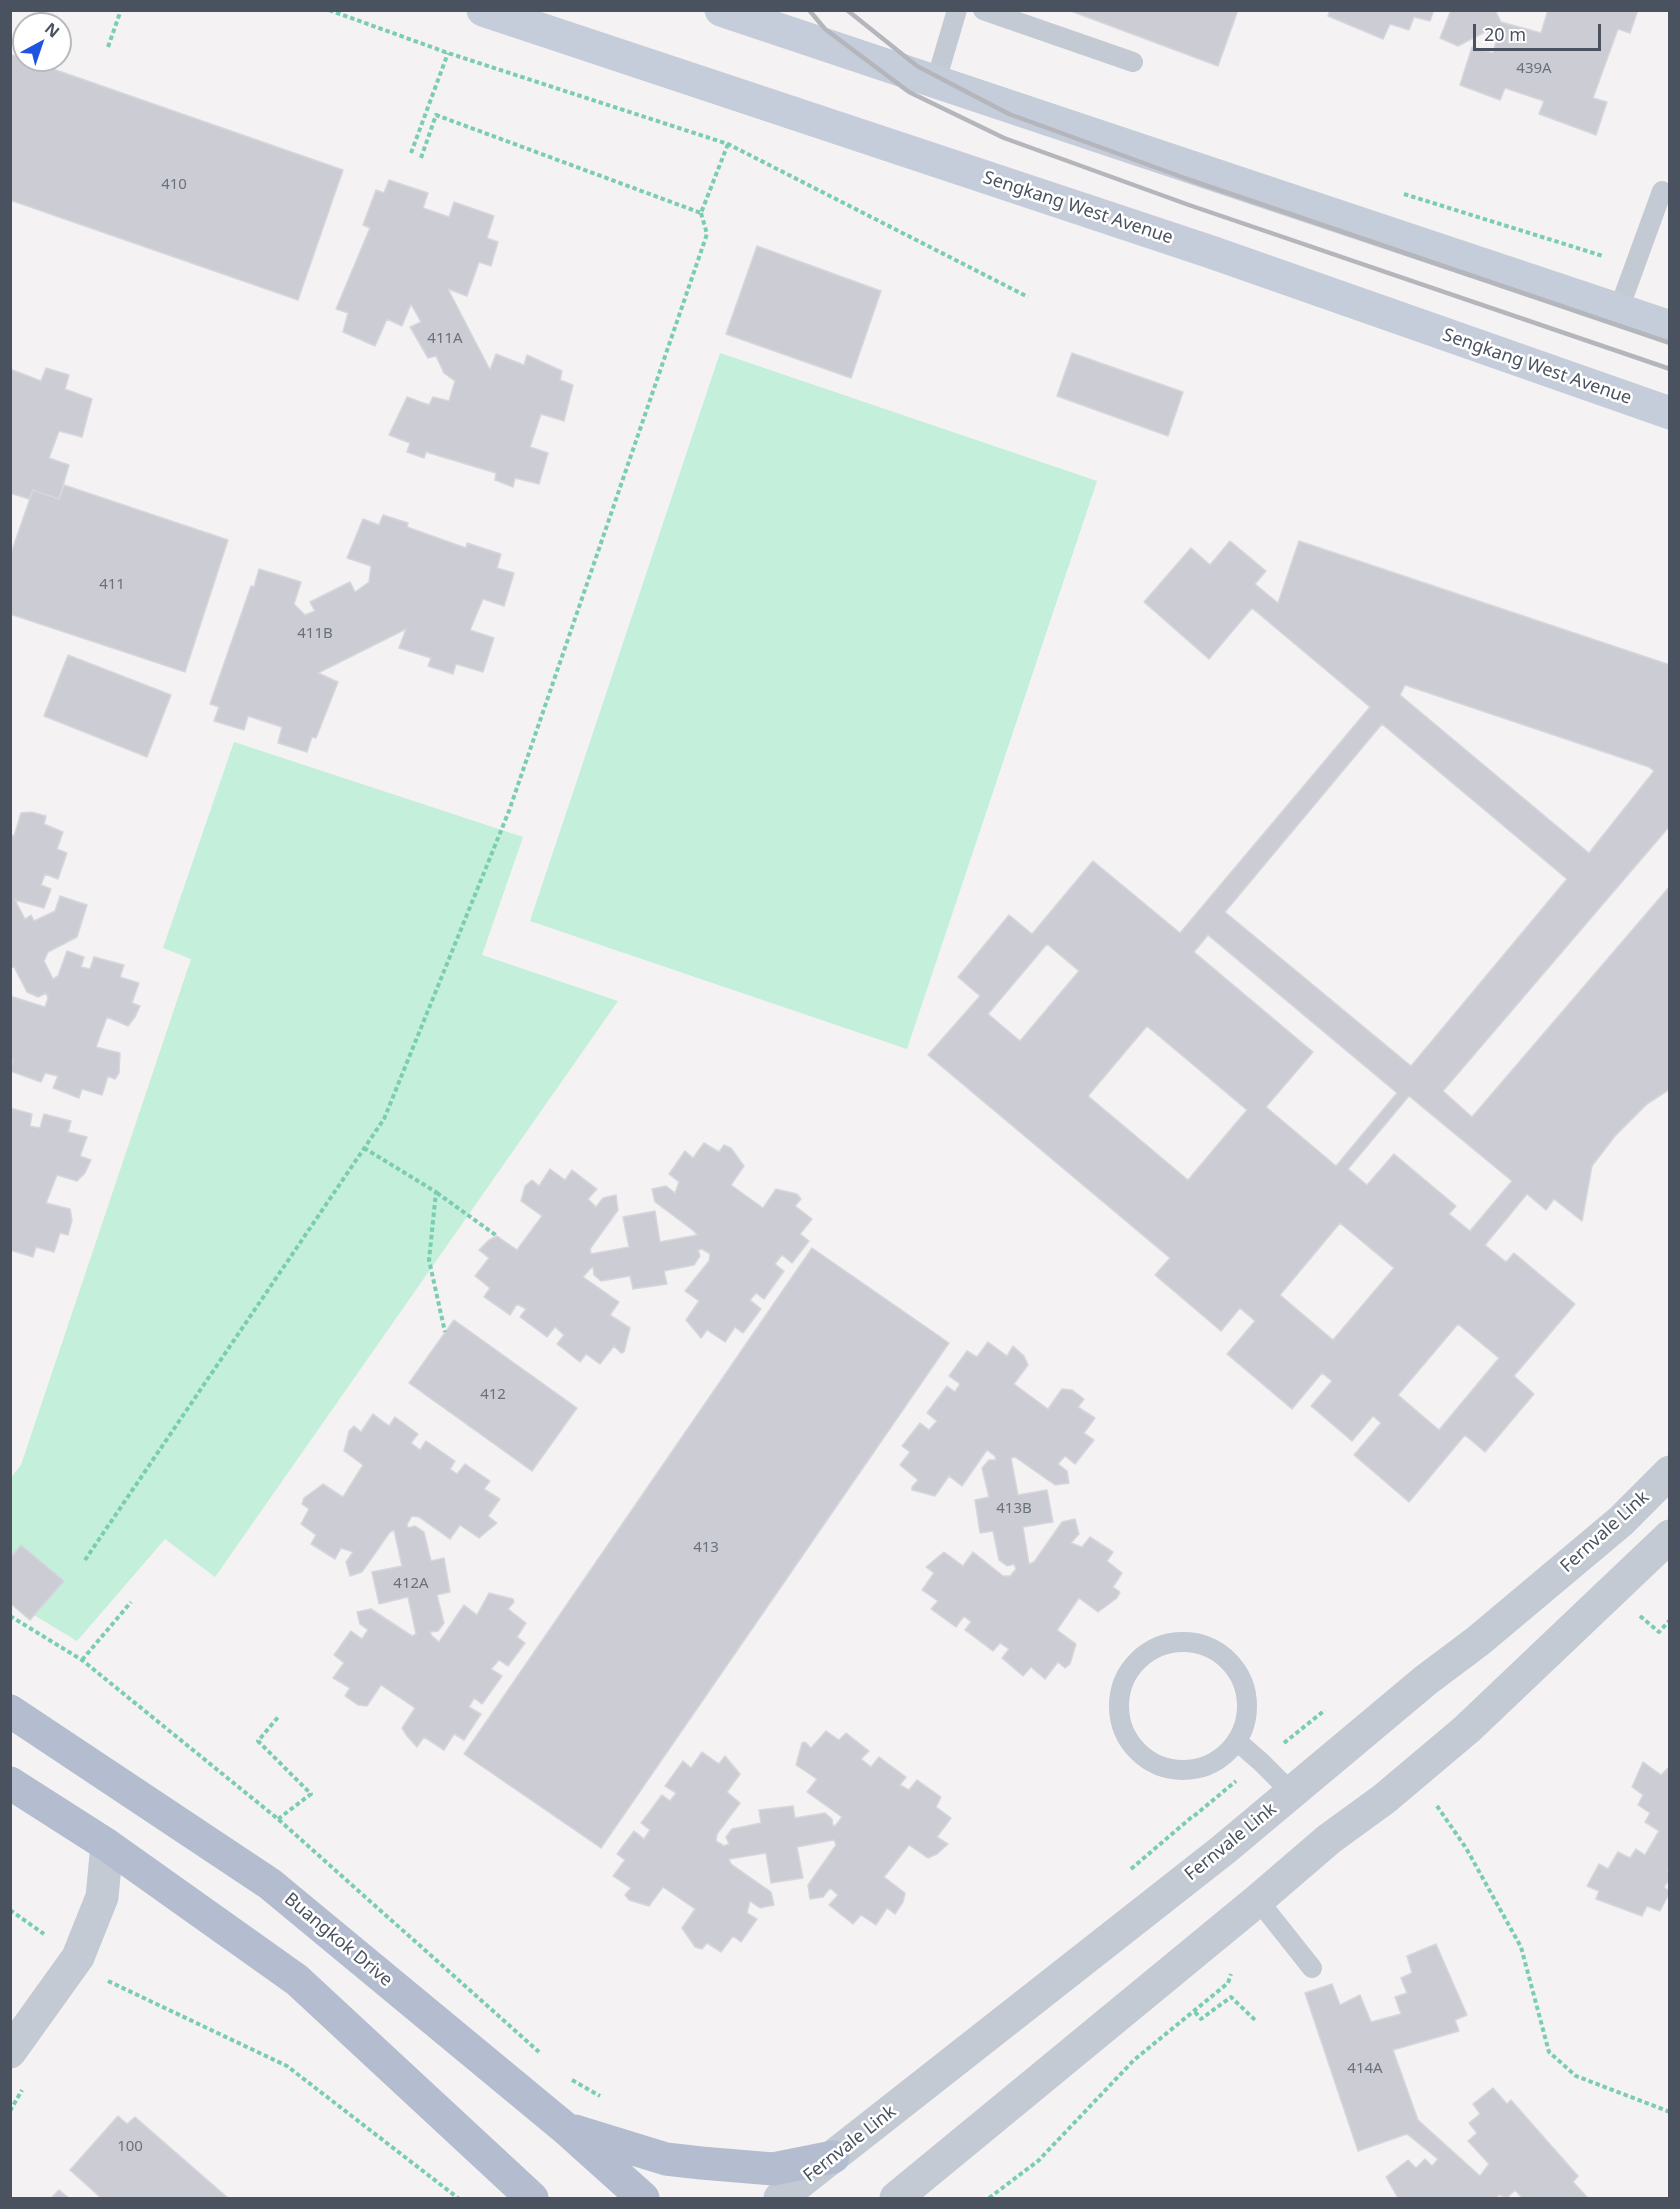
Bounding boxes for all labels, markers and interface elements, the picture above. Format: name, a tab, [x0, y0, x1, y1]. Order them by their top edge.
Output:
north arrow	[12, 12, 72, 72]
scale bar	[1476, 12, 1604, 50]
text: N	[40, 17, 64, 42]
text: 20 m	[1484, 22, 1526, 46]
house number: 439A	[1516, 60, 1552, 78]
street label: Sengkang West Avenue	[980, 167, 1176, 249]
house number: 410	[161, 176, 187, 194]
street label: Sengkang West Avenue	[1440, 325, 1634, 409]
house number: 411A	[427, 330, 463, 348]
house number: 411	[99, 576, 125, 594]
house number: 411B	[297, 625, 333, 643]
house number: 412	[480, 1386, 506, 1404]
street label: Fernvale Link	[1556, 1487, 1654, 1577]
house number: 413B	[996, 1500, 1032, 1518]
house number: 413	[693, 1539, 719, 1557]
house number: 412A	[393, 1575, 429, 1593]
street label: Fernvale Link	[1181, 1798, 1281, 1886]
street label: Buangkok Drive	[280, 1889, 396, 1991]
house number: 414A	[1347, 2060, 1383, 2078]
street label: Fernvale Link	[799, 2101, 901, 2187]
house number: 100	[117, 2138, 143, 2156]

